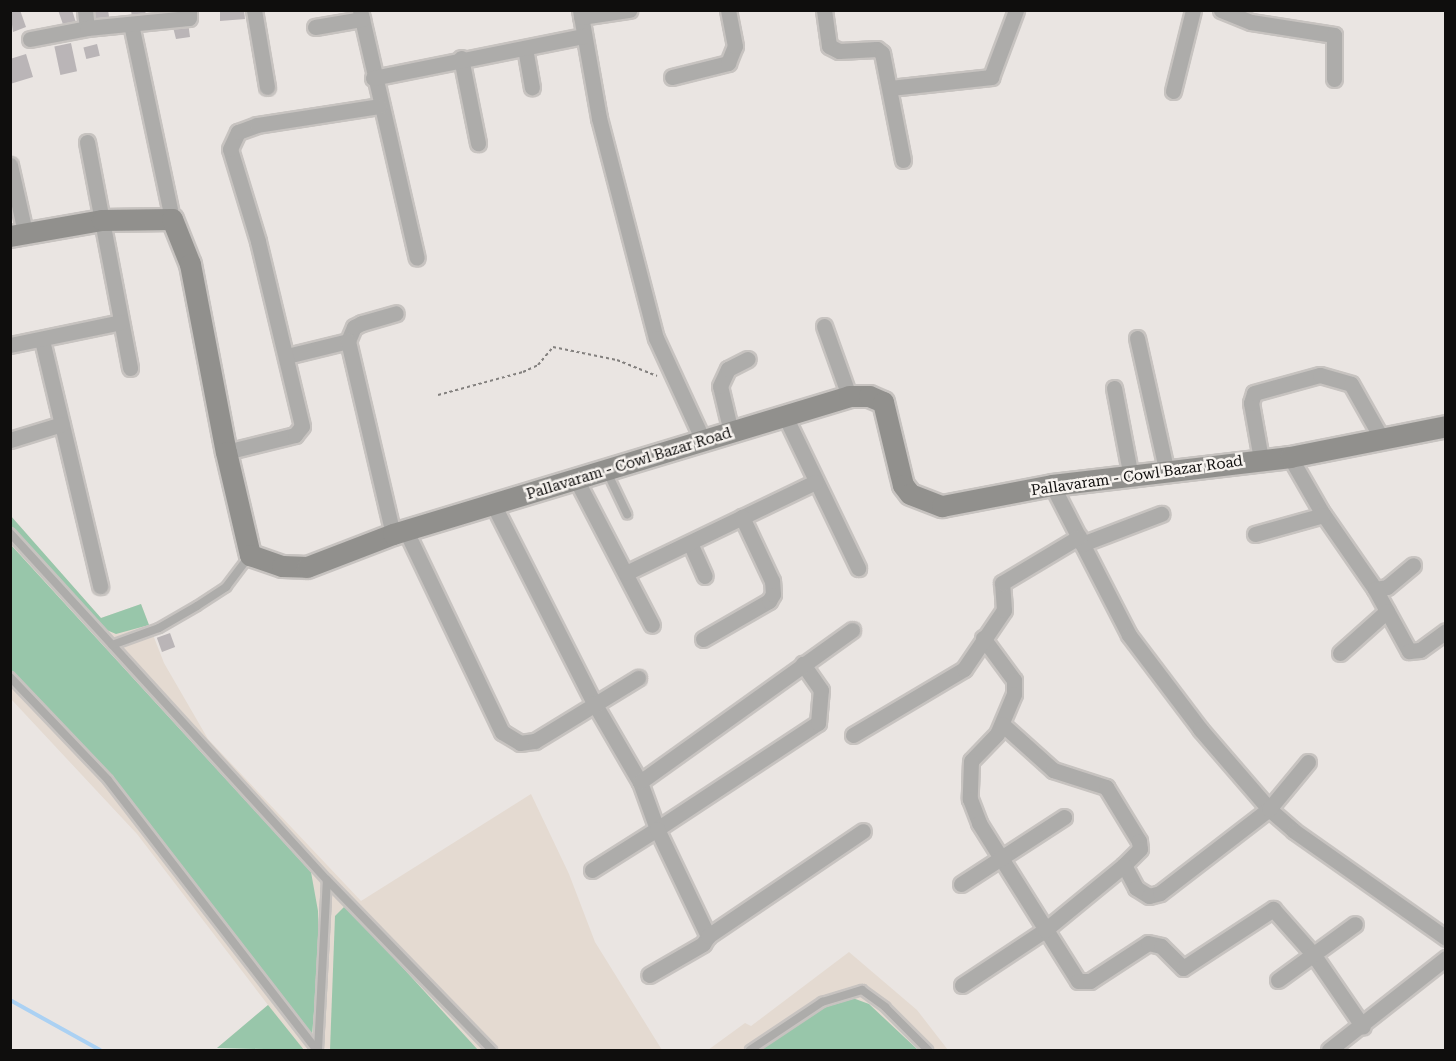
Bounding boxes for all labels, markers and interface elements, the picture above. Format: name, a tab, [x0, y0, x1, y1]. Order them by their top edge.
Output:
street label: Pallavaram - Cowl Bazar Road	[524, 424, 734, 504]
street label: Pallavaram - Cowl Bazar Road	[1030, 452, 1244, 500]

